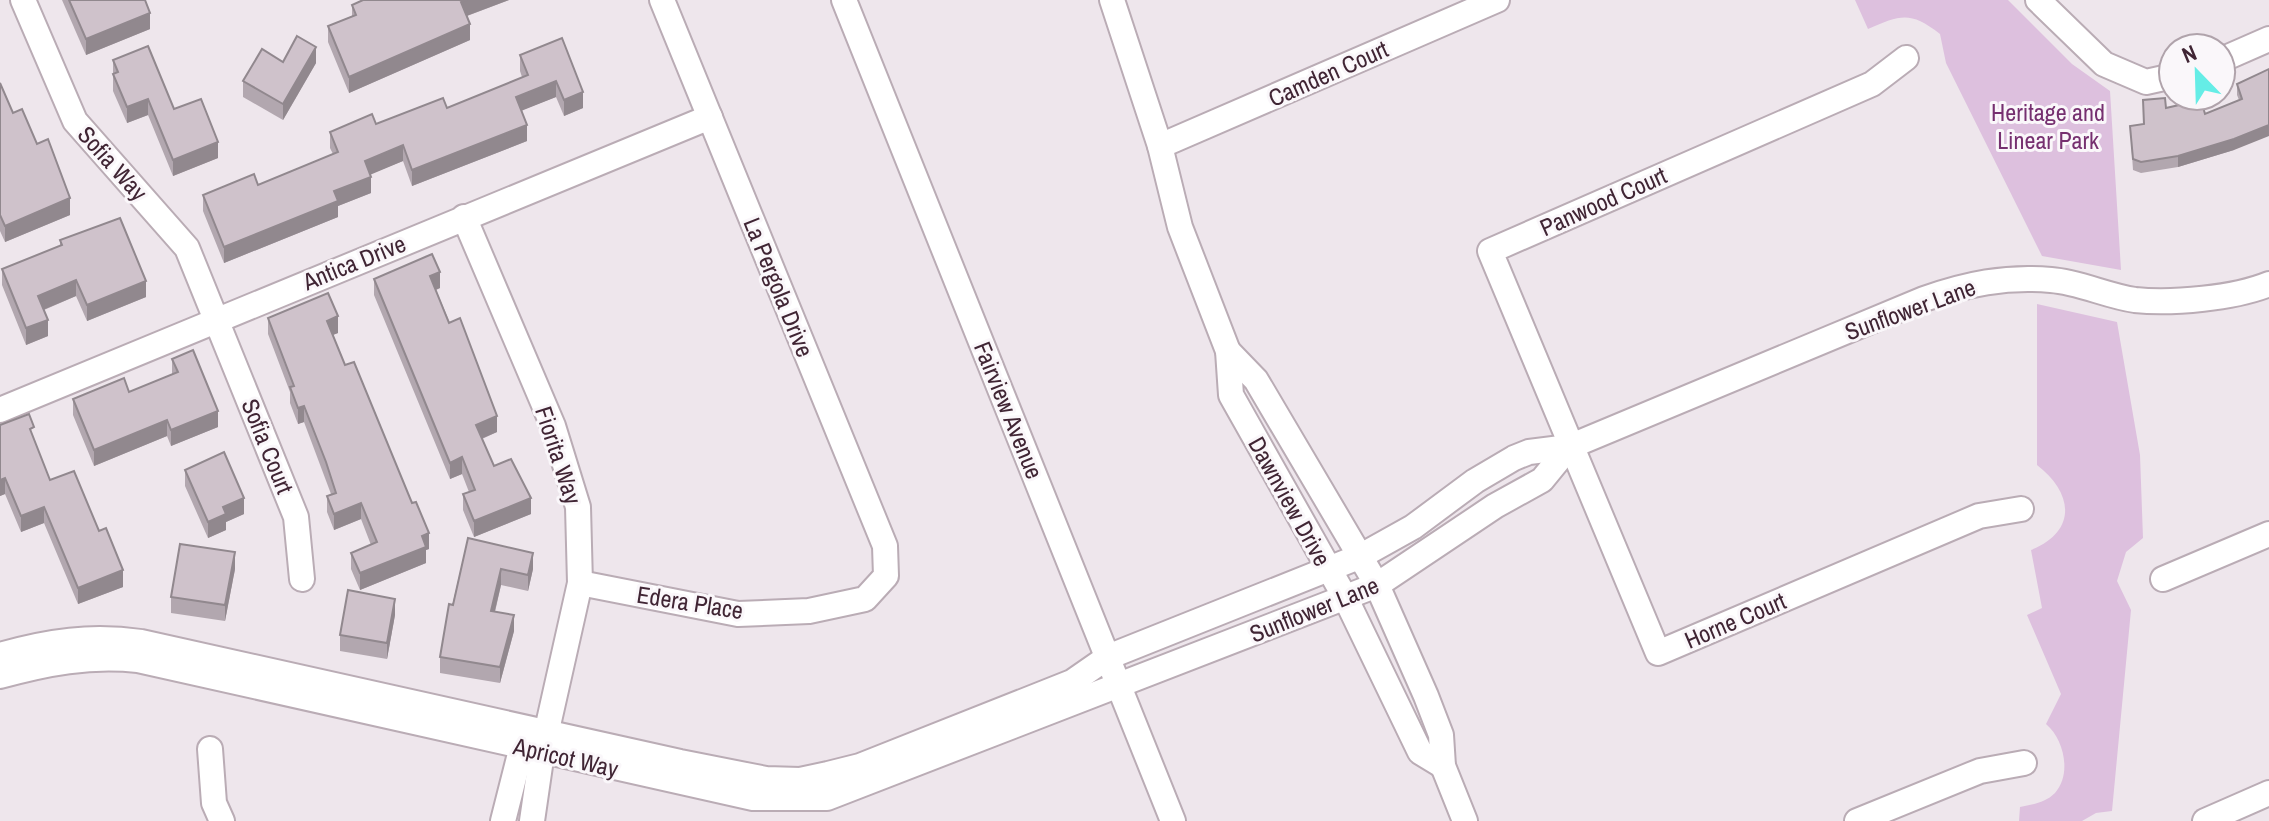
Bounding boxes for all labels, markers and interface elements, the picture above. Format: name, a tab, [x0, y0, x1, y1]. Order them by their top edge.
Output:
street label: Camden Court	[1263, 32, 1393, 114]
north arrow	[2157, 32, 2237, 112]
text: N	[2177, 37, 2201, 70]
park label: Heritage and Linear Park	[1991, 96, 2105, 156]
street label: Sofia Way	[71, 119, 155, 207]
street label: Panwood Court	[1535, 159, 1672, 243]
street label: La Pergola Drive	[737, 213, 821, 361]
street label: Antica Drive	[297, 227, 410, 297]
street label: Sunflower Lane	[1840, 271, 1980, 347]
street label: Fairview Avenue	[967, 337, 1051, 483]
street label: Sofia Court	[235, 394, 302, 499]
street label: Fiorita Way	[528, 402, 590, 508]
street label: Dawnview Drive	[1241, 431, 1339, 571]
street label: Sunflower Lane	[1245, 569, 1383, 649]
street label: Edera Place	[635, 578, 745, 626]
street label: Horne Court	[1679, 584, 1791, 656]
street label: Apricot Way	[510, 729, 622, 785]

